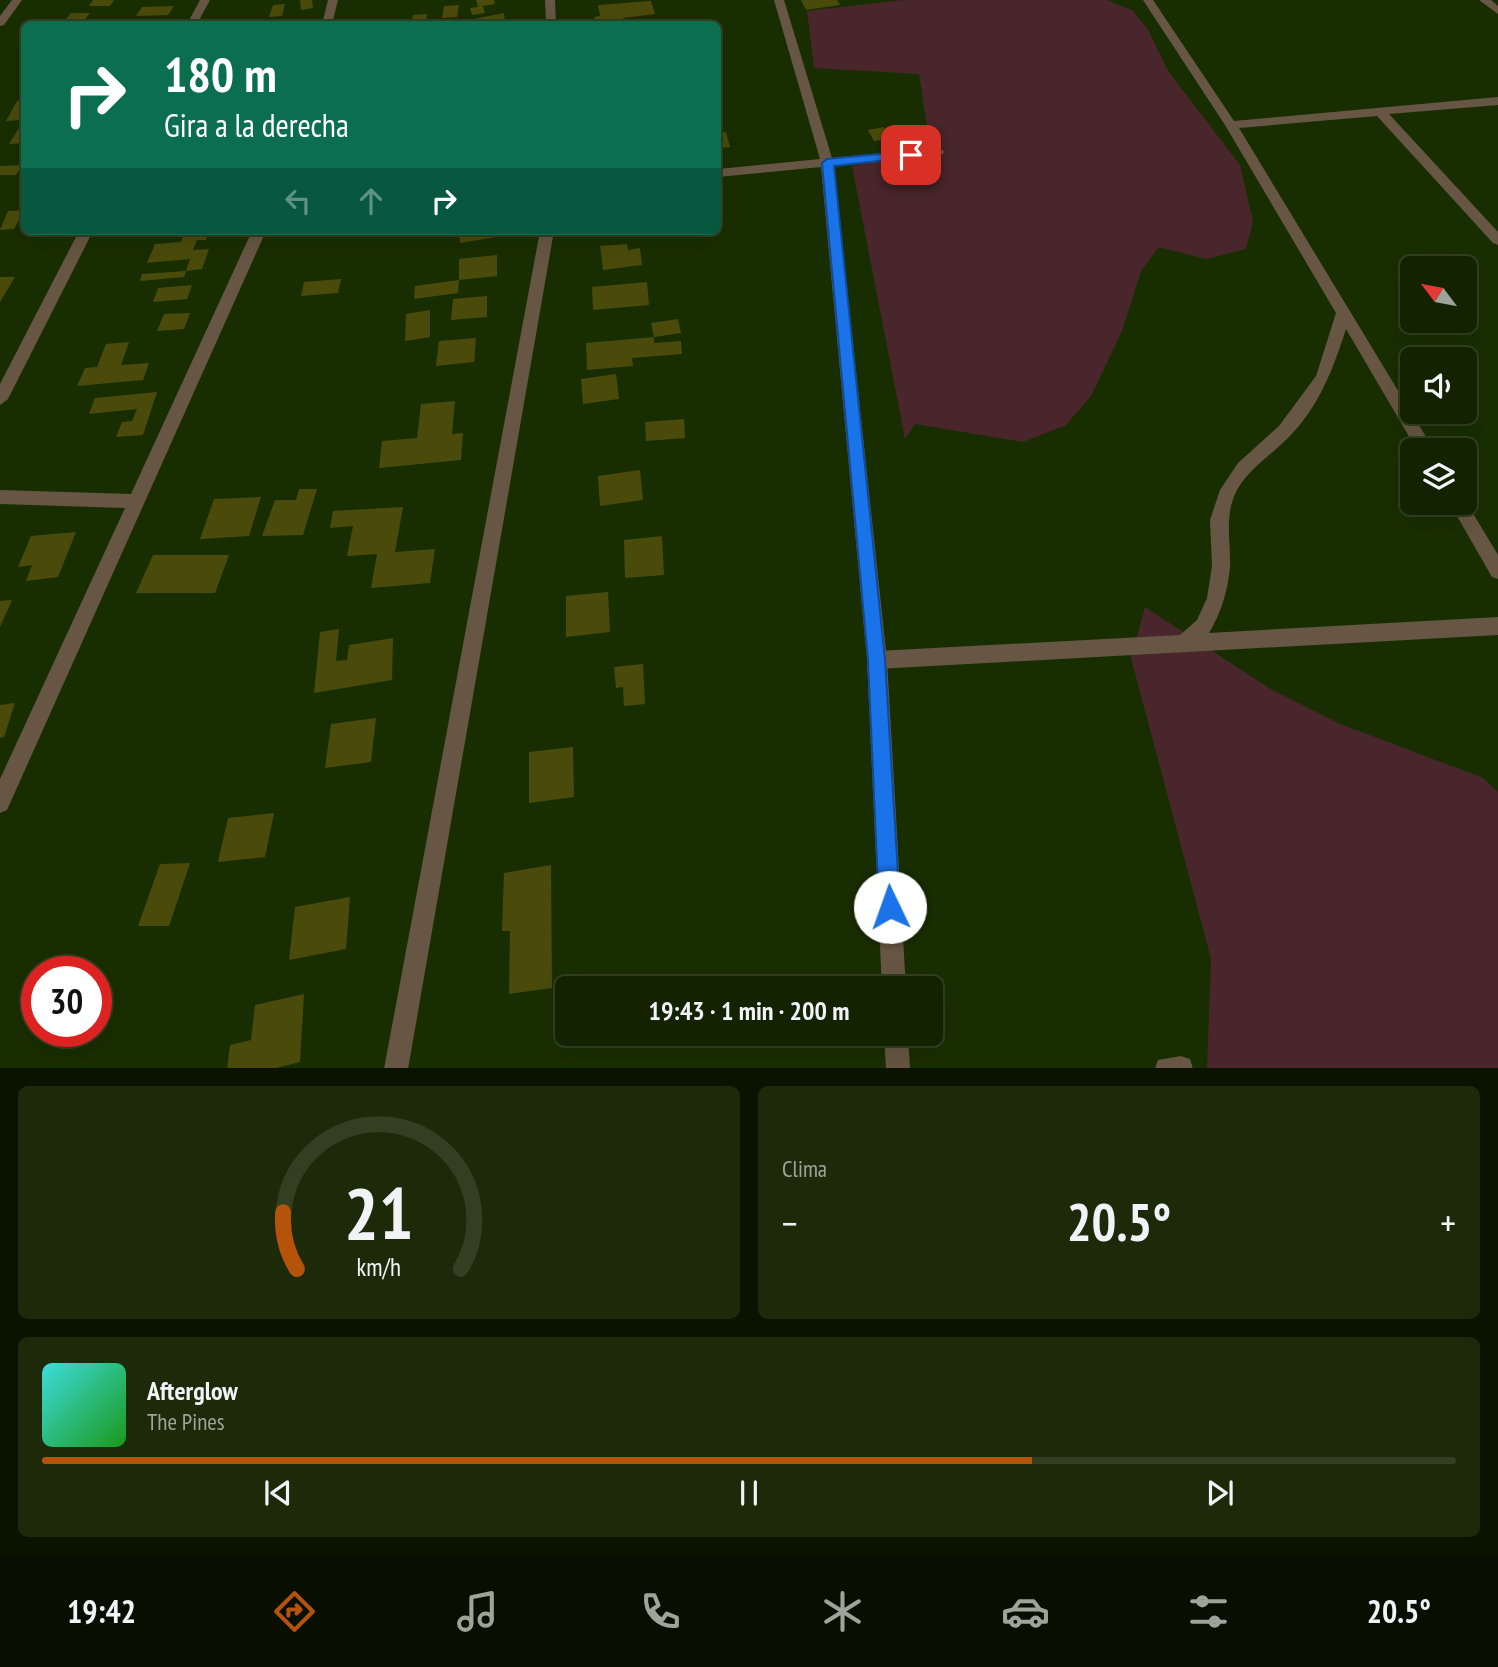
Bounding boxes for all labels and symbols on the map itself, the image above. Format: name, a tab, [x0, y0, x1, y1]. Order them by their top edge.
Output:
pin	[881, 125, 941, 185]
north arrow	[1400, 256, 1477, 332]
position arrow	[853, 870, 927, 944]
speed limit sign: 30	[21, 956, 112, 1047]

